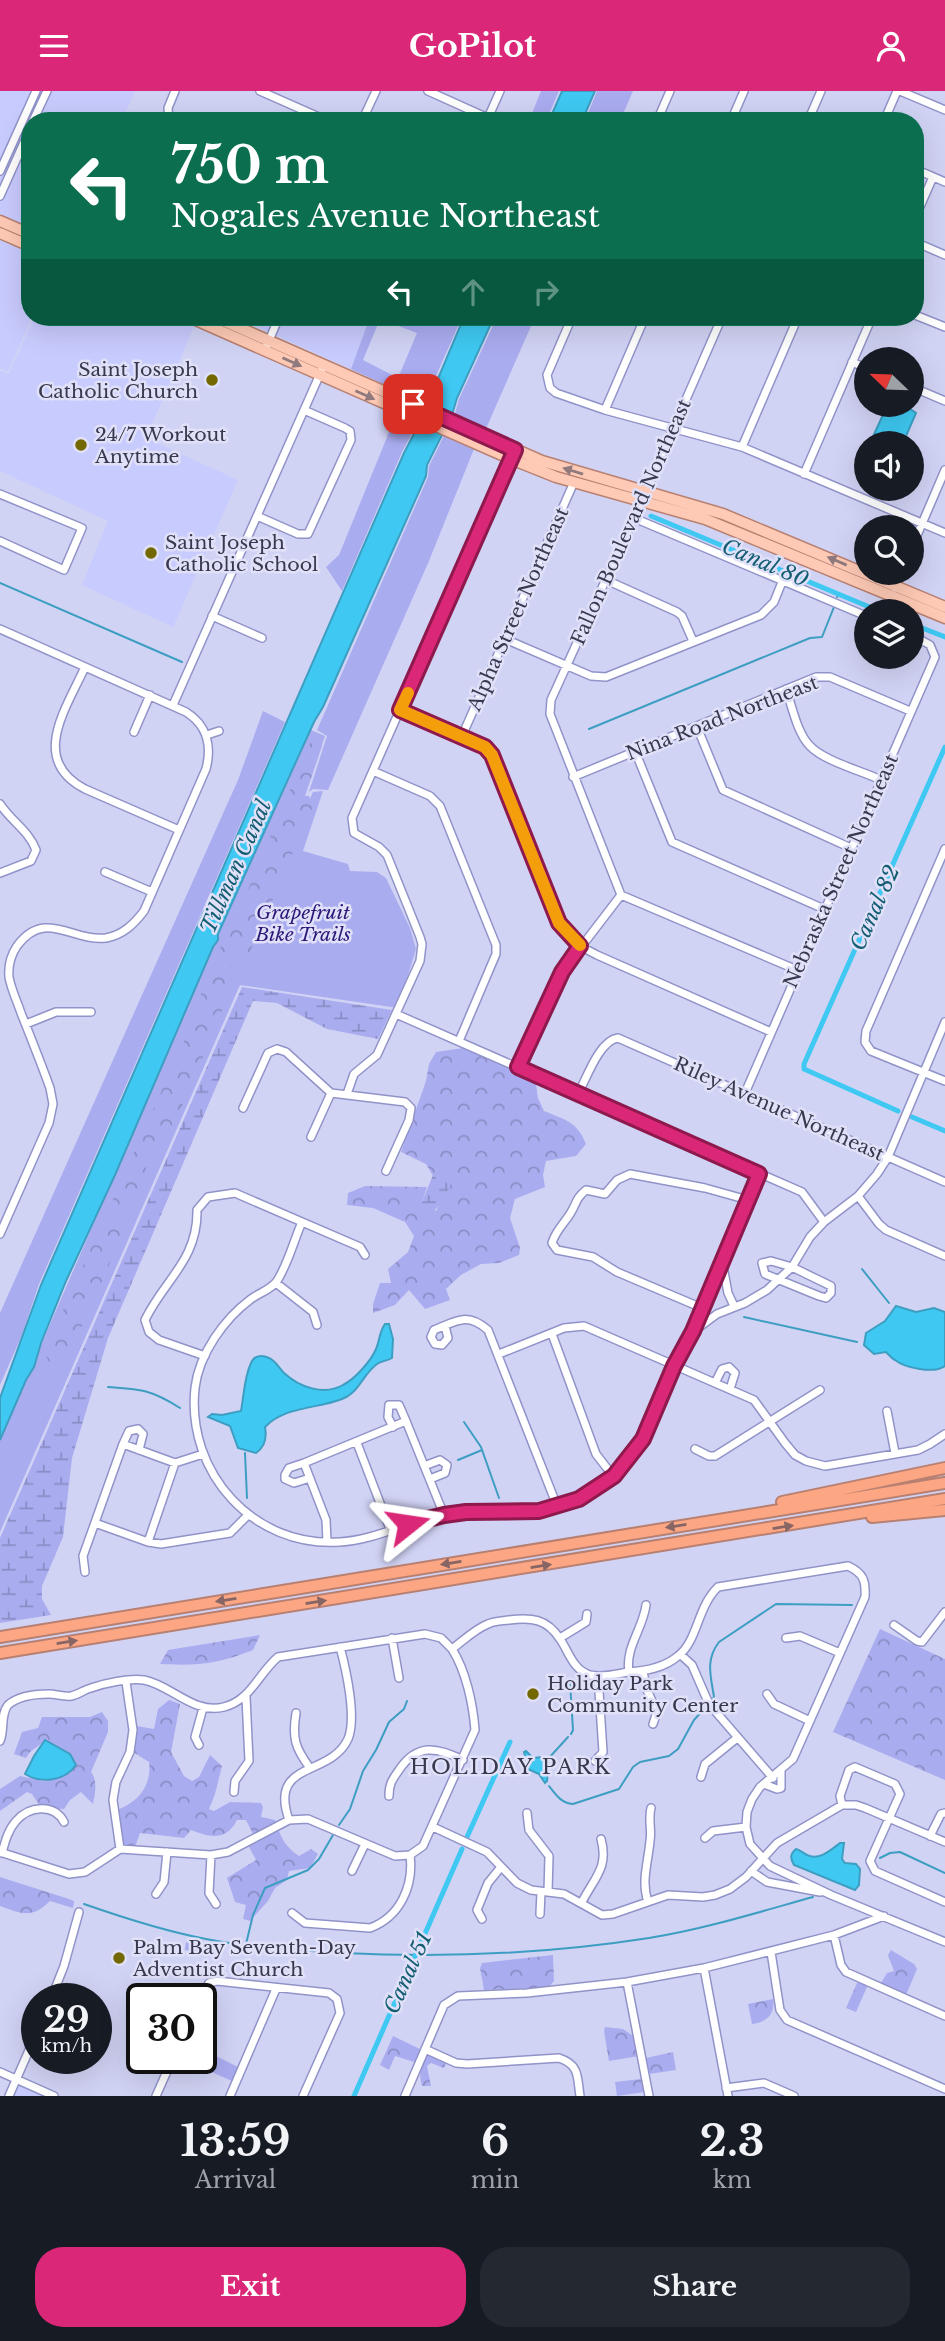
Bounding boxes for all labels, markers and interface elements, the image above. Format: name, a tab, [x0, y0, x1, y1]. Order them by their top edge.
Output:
text: GoPilot	[409, 26, 536, 66]
icon: menu	[35, 27, 73, 65]
icon: person	[872, 27, 910, 65]
text: 750 m	[171, 135, 329, 196]
icon: left	[56, 140, 147, 231]
text: Nogales Avenue Northeast	[171, 196, 600, 236]
icon: left	[381, 273, 419, 311]
icon: ahead	[454, 273, 492, 311]
icon: right	[527, 273, 565, 311]
north arrow	[854, 347, 924, 417]
map controls	[854, 347, 924, 669]
one-way arrow	[282, 357, 303, 368]
place label: Saint Joseph Catholic Church	[38, 358, 198, 403]
marker: Saint Joseph Catholic Church	[204, 372, 220, 388]
pin	[383, 374, 443, 434]
icon: arrive	[394, 385, 432, 423]
one-way arrow	[355, 389, 376, 400]
street label: Fallon Boulevard Northeast	[566, 395, 696, 649]
place label: 24/7 Workout Anytime	[94, 423, 227, 468]
button: sound	[854, 431, 924, 501]
marker: 24/7 Workout Anytime	[73, 437, 89, 453]
one-way arrow	[562, 465, 583, 475]
street label: Alpha Street Northeast	[462, 503, 574, 715]
button: search	[854, 515, 924, 585]
place label: Saint Joseph Catholic School	[165, 531, 318, 576]
water label: Canal 80	[718, 533, 812, 593]
marker: Saint Joseph Catholic School	[143, 545, 159, 561]
one-way arrow	[827, 555, 847, 567]
button: layers	[854, 599, 924, 669]
street label: Nina Road Northeast	[623, 670, 822, 765]
street label: Nebraska Street Northeast	[779, 750, 903, 992]
water label: Tillman Canal	[195, 796, 277, 938]
water label: Canal 82	[845, 861, 905, 955]
park label: Grapefruit Bike Trails	[254, 901, 351, 946]
street label: Riley Avenue Northeast	[670, 1052, 888, 1166]
position arrow	[371, 1487, 445, 1561]
one-way arrow	[664, 1521, 686, 1532]
one-way arrow	[772, 1521, 794, 1532]
one-way arrow	[440, 1558, 462, 1569]
one-way arrow	[530, 1560, 552, 1571]
one-way arrow	[215, 1595, 237, 1606]
one-way arrow	[305, 1596, 327, 1607]
one-way arrow	[56, 1636, 78, 1647]
place label: Holiday Park Community Center	[547, 1672, 738, 1717]
marker: Holiday Park Community Center	[525, 1686, 541, 1702]
district label: HOLIDAY PARK	[410, 1754, 612, 1780]
water label: Canal 51	[378, 1928, 438, 2018]
place label: Palm Bay Seventh-Day Adventist Church	[132, 1936, 356, 1981]
marker: Palm Bay Seventh-Day Adventist Church	[111, 1950, 127, 1966]
speed limit sign: 30	[126, 1983, 217, 2074]
text: 29	[43, 1998, 90, 2041]
text: km/h	[41, 2035, 92, 2057]
text: 13:59	[180, 2115, 291, 2167]
text: 6	[481, 2115, 509, 2167]
text: 2.3	[700, 2115, 765, 2167]
text: Arrival	[195, 2166, 276, 2194]
text: min	[471, 2166, 519, 2194]
text: km	[713, 2166, 752, 2194]
button: Exit	[35, 2247, 466, 2327]
button: Share	[480, 2247, 910, 2327]

